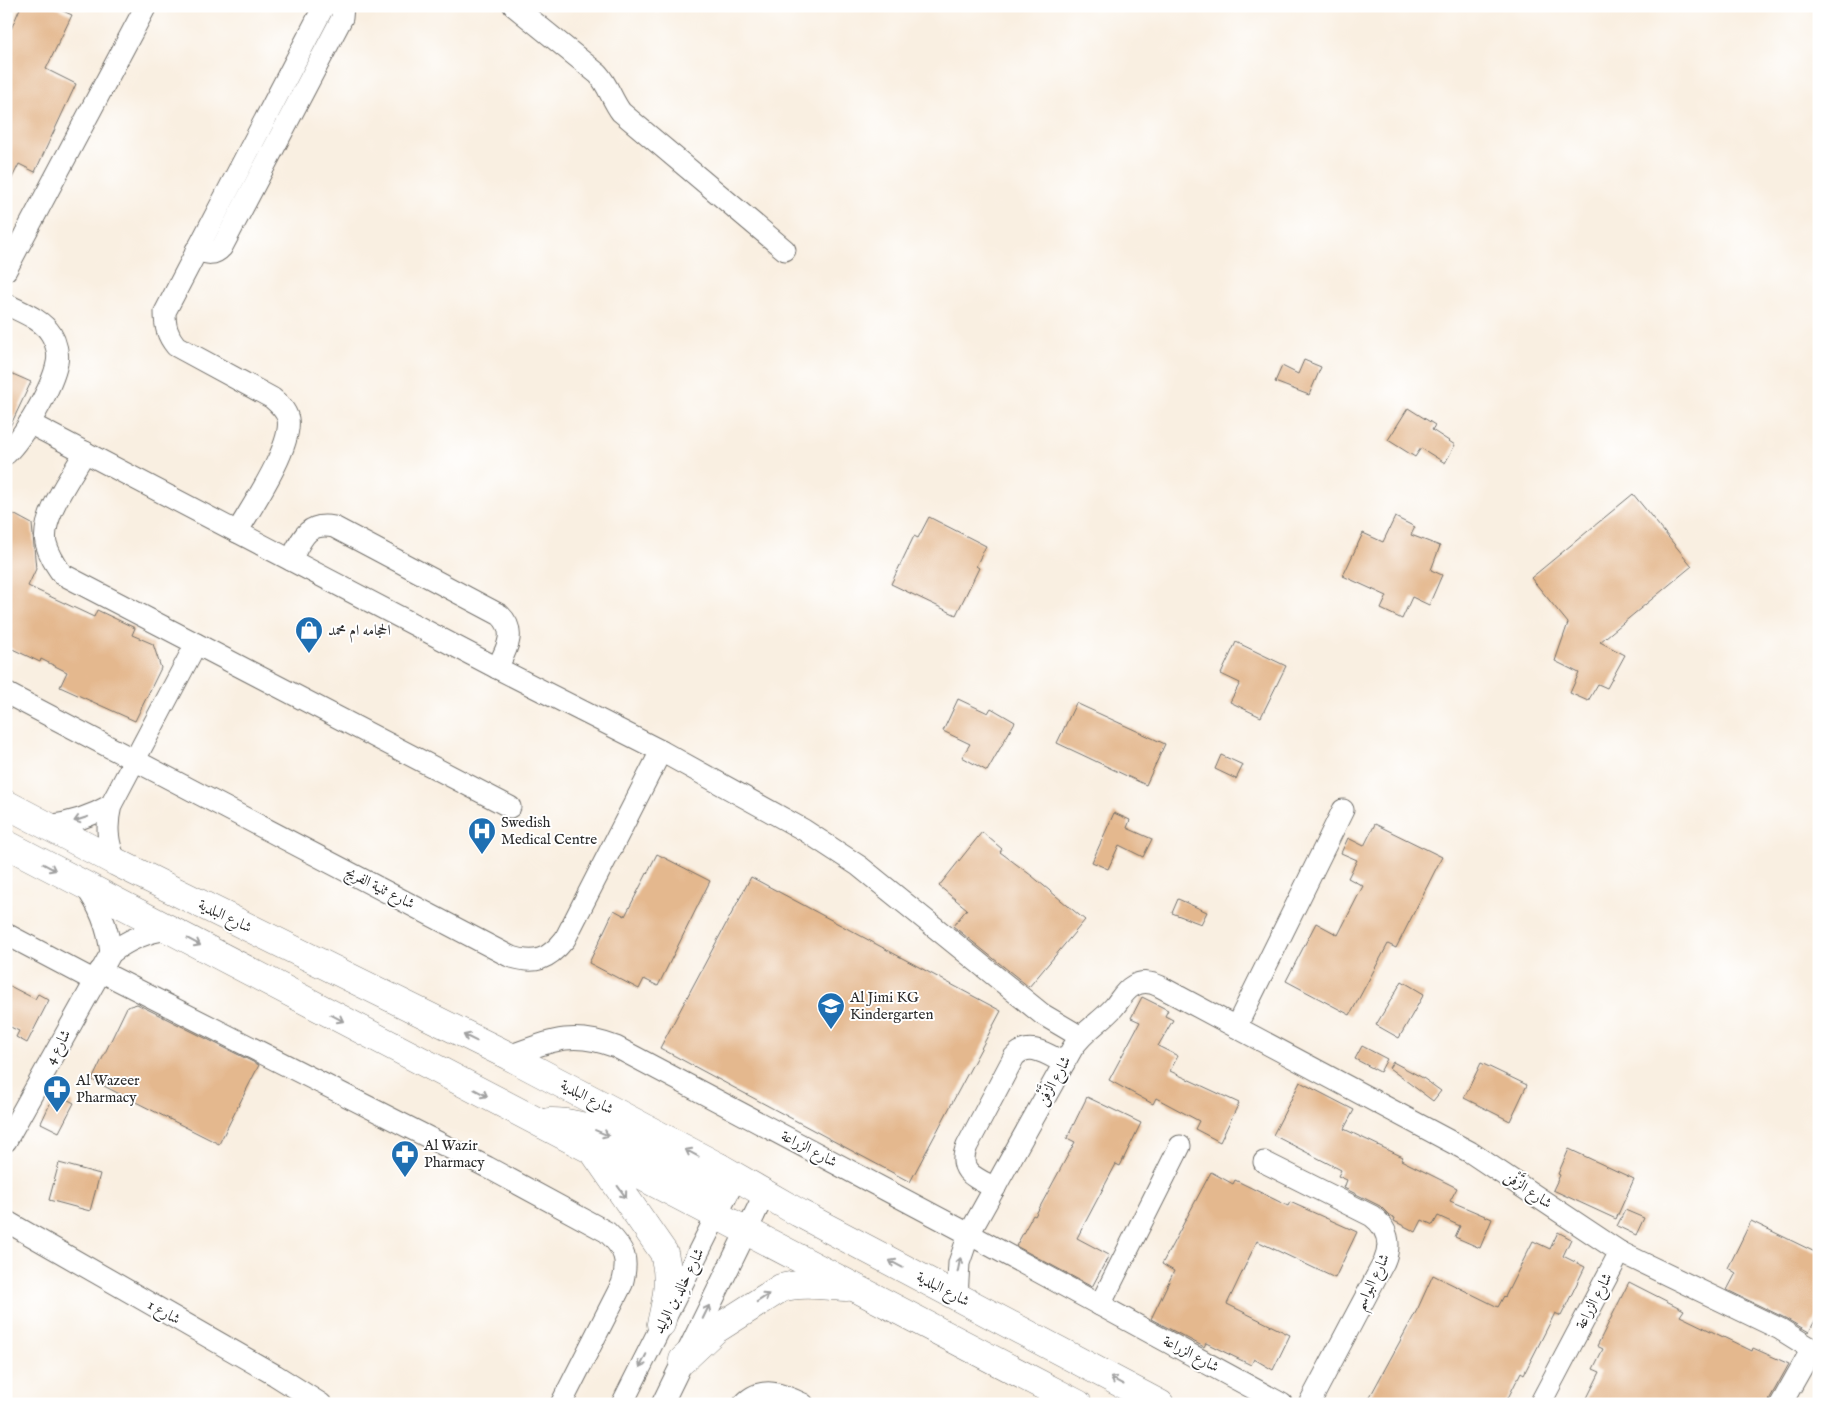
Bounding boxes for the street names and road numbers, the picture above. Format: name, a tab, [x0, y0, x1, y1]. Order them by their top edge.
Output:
street label: شارع ثنية الفريج	[340, 862, 418, 917]
street label: شارع البلدية	[194, 895, 255, 940]
street label: شارع 4	[41, 1026, 78, 1069]
street label: شارع الزَّفْن	[1029, 1051, 1078, 1111]
street label: شارع البلدية	[556, 1075, 617, 1122]
street label: شارع الزراعة	[776, 1126, 840, 1174]
street label: شارع الزَّفْن	[1499, 1164, 1558, 1215]
street label: شارع خالِد بن الوليد	[649, 1245, 711, 1338]
street label: شارع البواسم	[1350, 1250, 1398, 1316]
street label: شارع البلدية	[912, 1267, 973, 1314]
street label: شارع الزراعة	[1571, 1270, 1619, 1334]
street label: شارع 1	[143, 1295, 184, 1332]
street label: شارع الزراعة	[1158, 1331, 1222, 1379]

